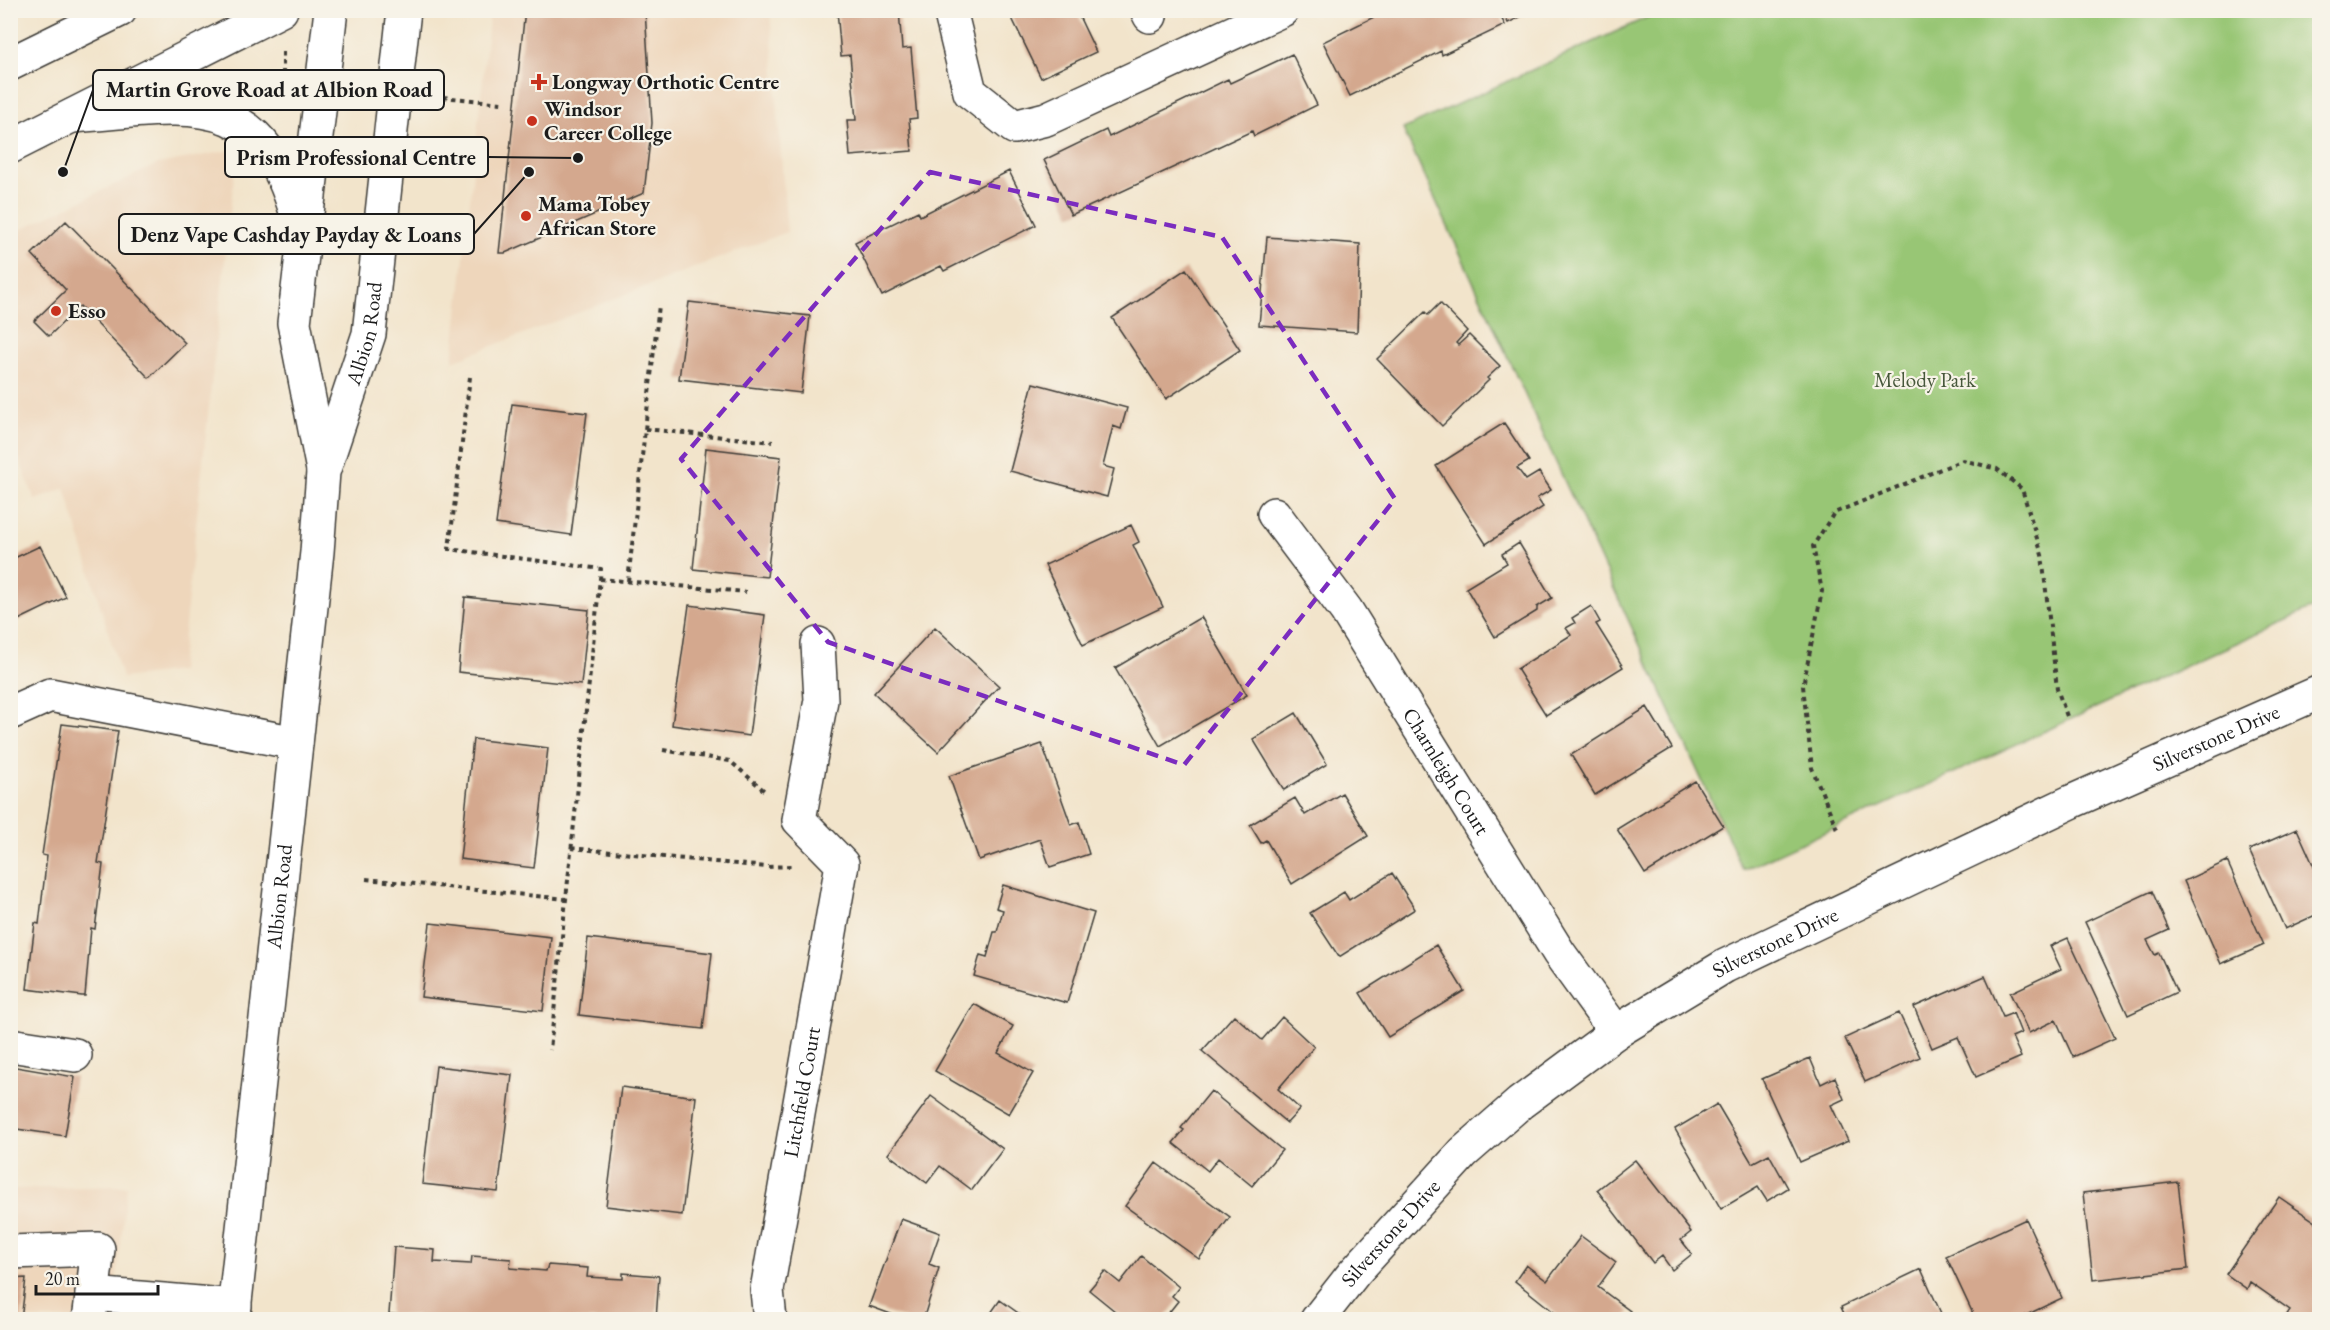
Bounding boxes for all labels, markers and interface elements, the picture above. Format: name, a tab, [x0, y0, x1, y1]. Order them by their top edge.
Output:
place label: Longway Orthotic Centre	[552, 68, 779, 95]
callout: Martin Grove Road at Albion Road	[93, 70, 444, 110]
marker: Longway Orthotic Centre	[530, 73, 548, 91]
text: Martin Grove Road at Albion Road	[105, 75, 433, 104]
place label: Windsor Career College	[544, 95, 672, 146]
marker: Windsor Career College	[525, 114, 539, 128]
callout: Prism Professional Centre	[225, 137, 488, 177]
text: Prism Professional Centre	[236, 143, 476, 172]
place label: Mama Tobey African Store	[537, 190, 656, 241]
marker: Mama Tobey African Store	[519, 209, 533, 223]
callout: Denz Vape Cashday Payday & Loans	[119, 214, 474, 254]
text: Denz Vape Cashday Payday & Loans	[131, 220, 462, 249]
street label: Albion Road	[339, 280, 388, 389]
place label: Esso	[68, 297, 106, 324]
marker: Esso	[49, 304, 63, 318]
park label: Melody Park	[1874, 366, 1977, 393]
street label: Silverstone Drive	[2148, 698, 2283, 777]
street label: Charnleigh Court	[1397, 702, 1497, 840]
street label: Albion Road	[260, 842, 298, 951]
street label: Silverstone Drive	[1707, 900, 1842, 984]
street label: Litchfield Court	[777, 1024, 826, 1160]
street label: Silverstone Drive	[1334, 1173, 1446, 1292]
scale bar	[36, 1258, 158, 1296]
text: 20 m	[45, 1267, 80, 1290]

